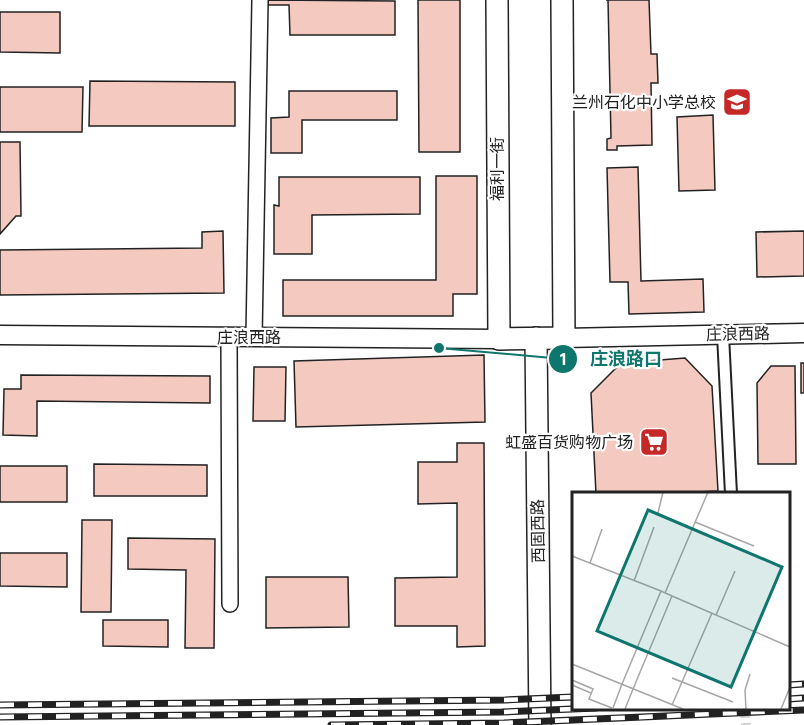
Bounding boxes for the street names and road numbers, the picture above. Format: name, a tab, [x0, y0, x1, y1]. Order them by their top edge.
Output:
street label: 福利一街	[488, 137, 507, 201]
street label: 庄浪西路	[706, 324, 770, 344]
street label: 庄浪西路	[217, 328, 281, 347]
street label: 西固西路	[528, 499, 548, 563]

